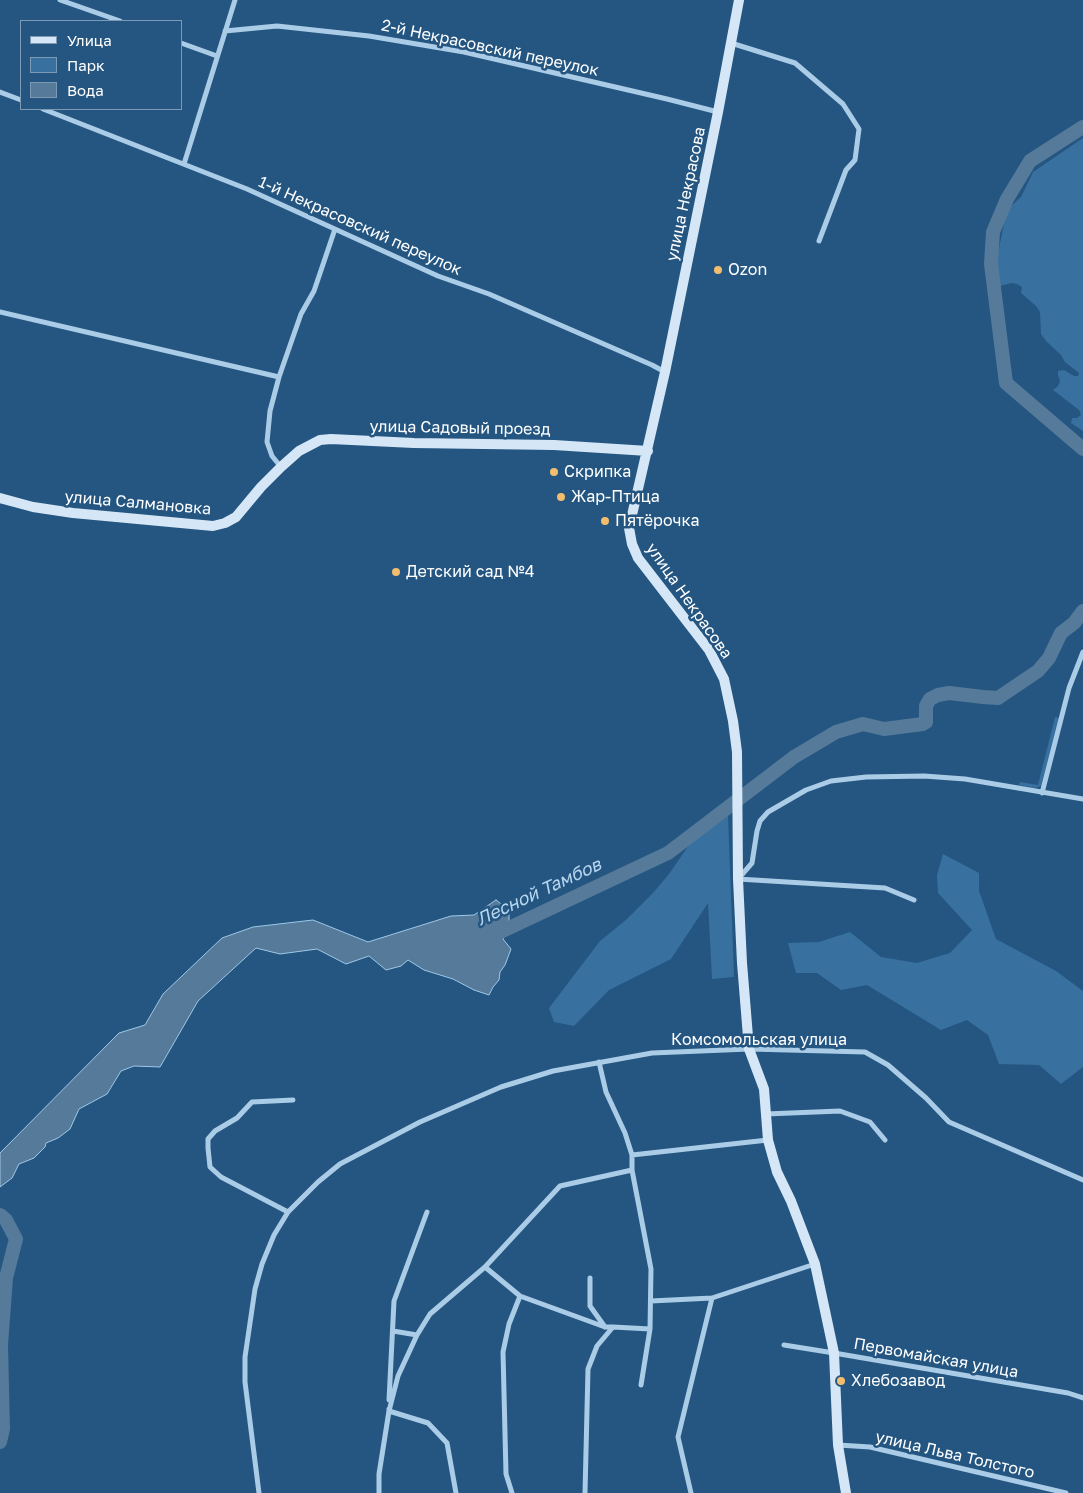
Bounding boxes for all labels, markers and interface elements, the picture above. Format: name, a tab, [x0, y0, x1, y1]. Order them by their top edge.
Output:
street label: 2-й Некрасовский переулок	[379, 16, 601, 80]
legend	[20, 20, 182, 110]
text: Улица	[67, 31, 112, 49]
text: Парк	[67, 56, 105, 74]
text: Вода	[67, 81, 104, 99]
street label: улица Некрасова	[662, 125, 710, 263]
street label: 1-й Некрасовский переулок	[255, 172, 465, 280]
place label: Ozon	[728, 260, 767, 280]
marker: Ozon	[712, 264, 724, 276]
street label: улица Садовый проезд	[369, 417, 551, 439]
place label: Скрипка	[564, 462, 631, 482]
marker: Скрипка	[548, 466, 560, 478]
street label: улица Салмановка	[64, 487, 212, 519]
place label: Жар-Птица	[571, 487, 660, 507]
marker: Жар-Птица	[555, 491, 567, 503]
place label: Пятёрочка	[615, 511, 699, 531]
marker: Пятёрочка	[599, 515, 611, 527]
street label: улица Некрасова	[642, 539, 736, 663]
place label: Детский сад №4	[406, 562, 534, 582]
marker: Детский сад №4	[390, 566, 402, 578]
water label: Лесной Тамбов	[473, 854, 605, 930]
street label: Комсомольская улица	[671, 1030, 847, 1050]
street label: Первомайская улица	[852, 1334, 1020, 1382]
place label: Хлебозавод	[851, 1371, 945, 1391]
marker: Хлебозавод	[835, 1375, 847, 1387]
street label: улица Льва Толстого	[873, 1427, 1037, 1483]

